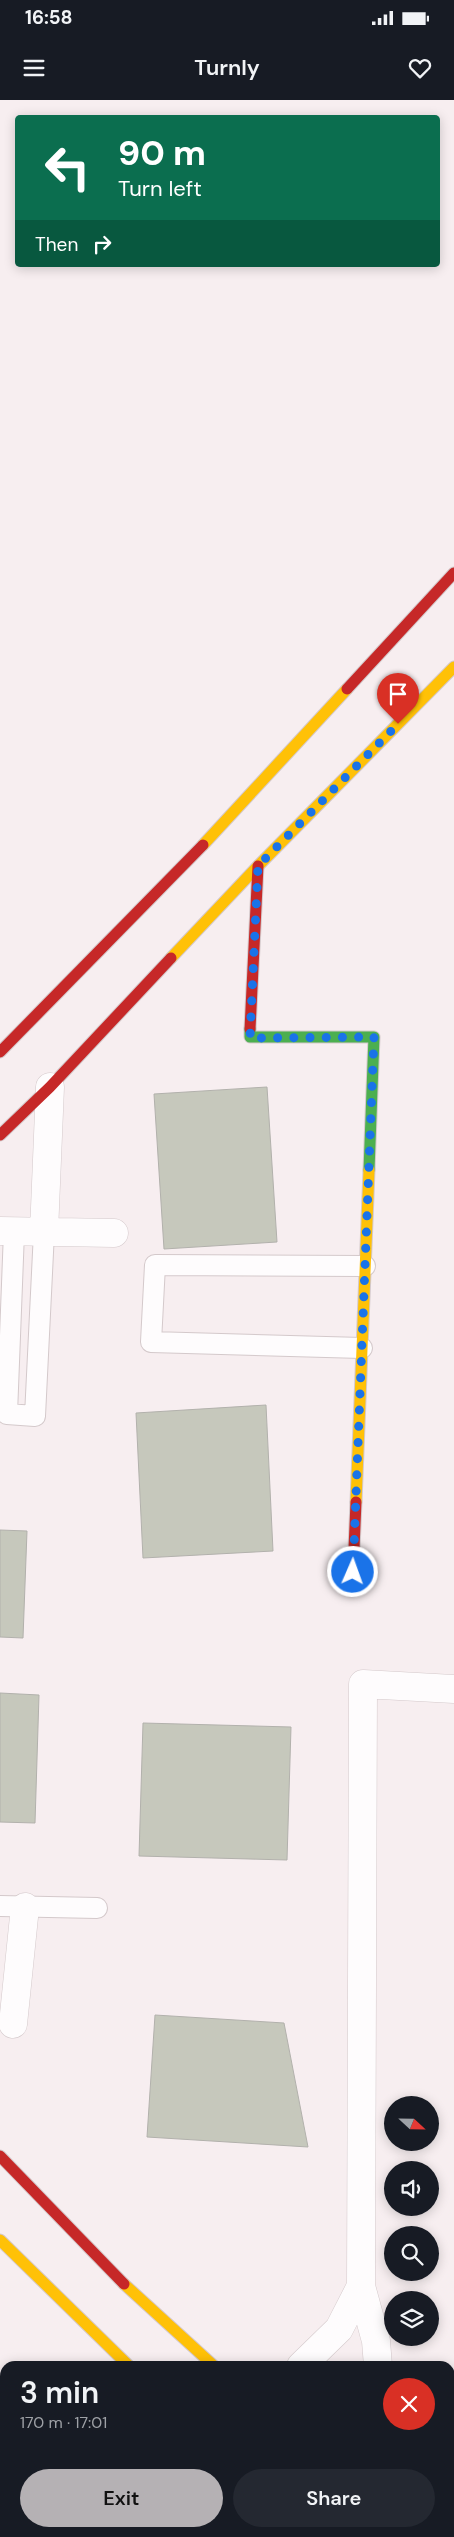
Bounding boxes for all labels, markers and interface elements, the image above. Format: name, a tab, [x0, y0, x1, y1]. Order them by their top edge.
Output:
text: 16:58	[25, 5, 73, 30]
text: Turnly	[194, 53, 260, 82]
icon: menu	[20, 54, 48, 82]
icon: heart	[406, 54, 434, 82]
text: 90 m	[118, 130, 206, 176]
icon: left	[35, 135, 100, 200]
text: Turn left	[118, 174, 202, 203]
icon: right	[88, 230, 116, 258]
text: Then	[35, 232, 78, 257]
pin	[377, 673, 419, 724]
icon: arrive	[384, 680, 412, 708]
position arrow	[326, 1545, 378, 1597]
north arrow	[384, 2096, 439, 2151]
map controls	[384, 2096, 439, 2346]
button: sound	[384, 2161, 439, 2216]
button: search	[384, 2226, 439, 2281]
button: layers	[384, 2291, 439, 2346]
text: 3 min	[20, 2373, 99, 2412]
button: close	[383, 2378, 435, 2430]
text: 170 m · 17:01	[20, 2412, 107, 2433]
button: Exit	[20, 2469, 223, 2527]
button: Share	[233, 2469, 435, 2527]

